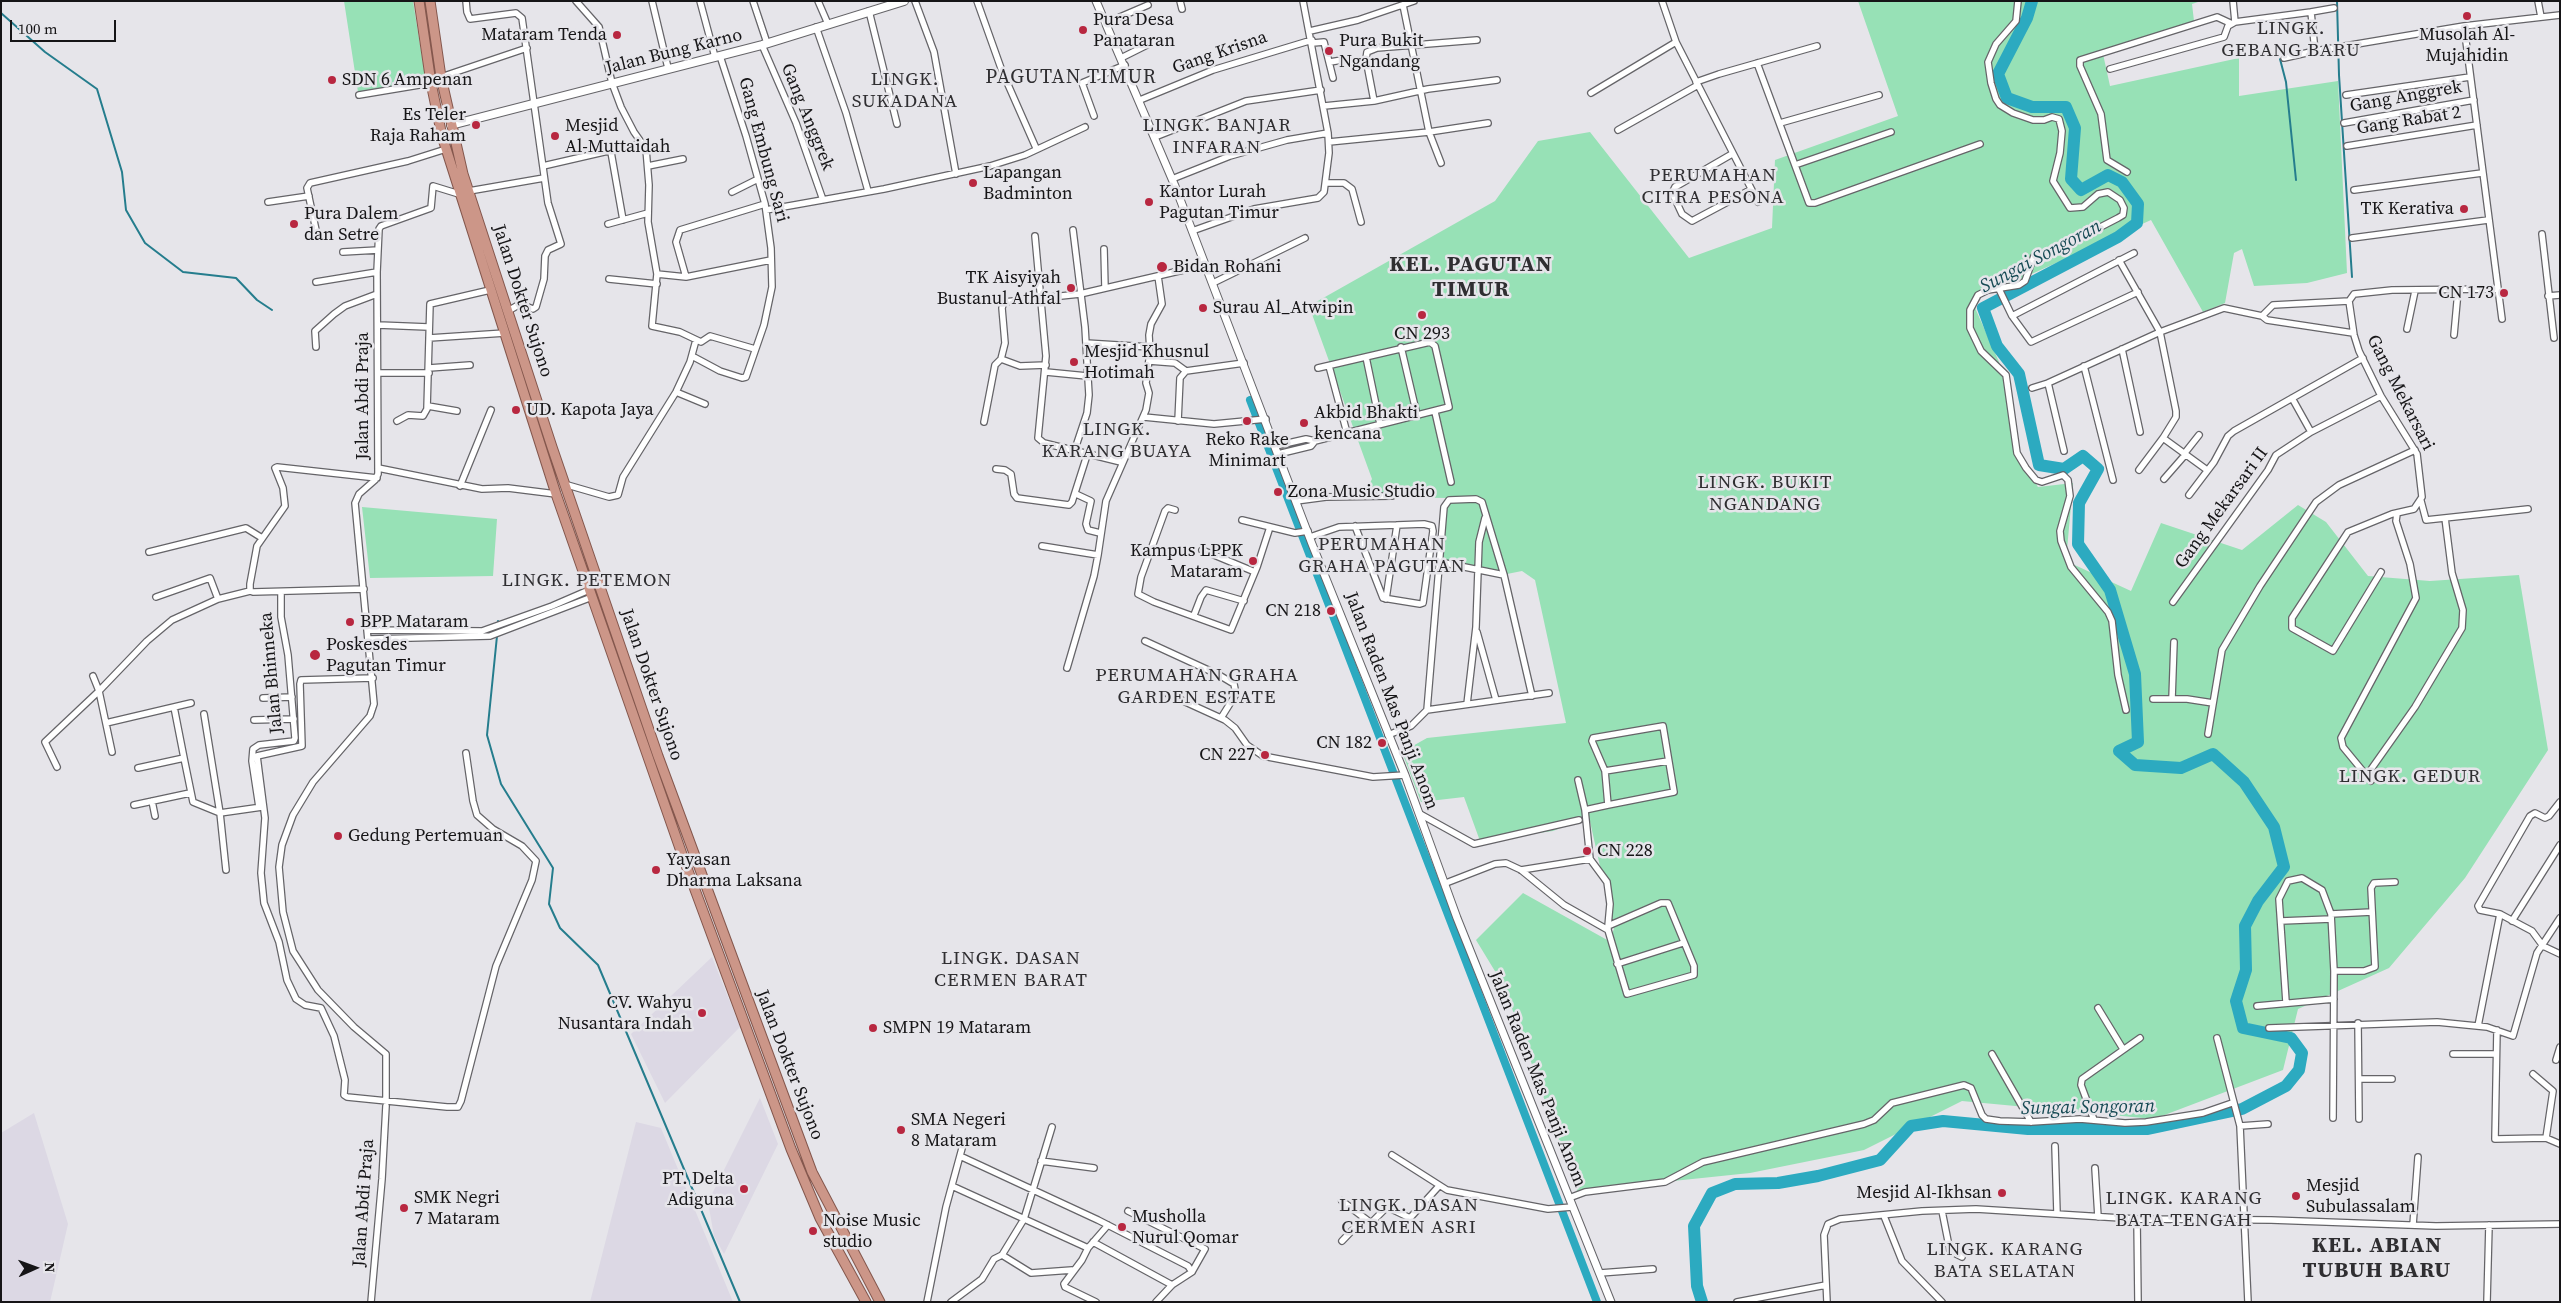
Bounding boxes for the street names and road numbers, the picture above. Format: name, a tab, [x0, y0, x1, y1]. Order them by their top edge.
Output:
street label: Jalan Bung Karno	[603, 25, 745, 79]
street label: Gang Krisna	[1170, 27, 1270, 79]
street label: Gang Anggrek	[776, 60, 838, 174]
street label: Gang Embung Sari	[733, 75, 793, 225]
street label: Gang Anggrek	[2348, 77, 2464, 117]
street label: Gang Rabat 2	[2355, 102, 2463, 140]
street label: Jalan Dokter Sujono	[487, 222, 557, 380]
street label: Jalan Abdi Praja	[352, 332, 374, 460]
street label: Gang Mekarsari	[2362, 332, 2438, 454]
street label: Gang Mekarsari II	[2171, 443, 2273, 573]
street label: Jalan Raden Mas Panji Anom	[1339, 589, 1443, 813]
street label: Jalan Dokter Sujono	[615, 606, 687, 764]
street label: Jalan Bhinneka	[256, 611, 288, 735]
street label: Jalan Raden Mas Panji Anom	[1484, 968, 1590, 1190]
street label: Jalan Dokter Sujono	[750, 987, 828, 1143]
street label: Jalan Abdi Praja	[349, 1138, 379, 1268]

